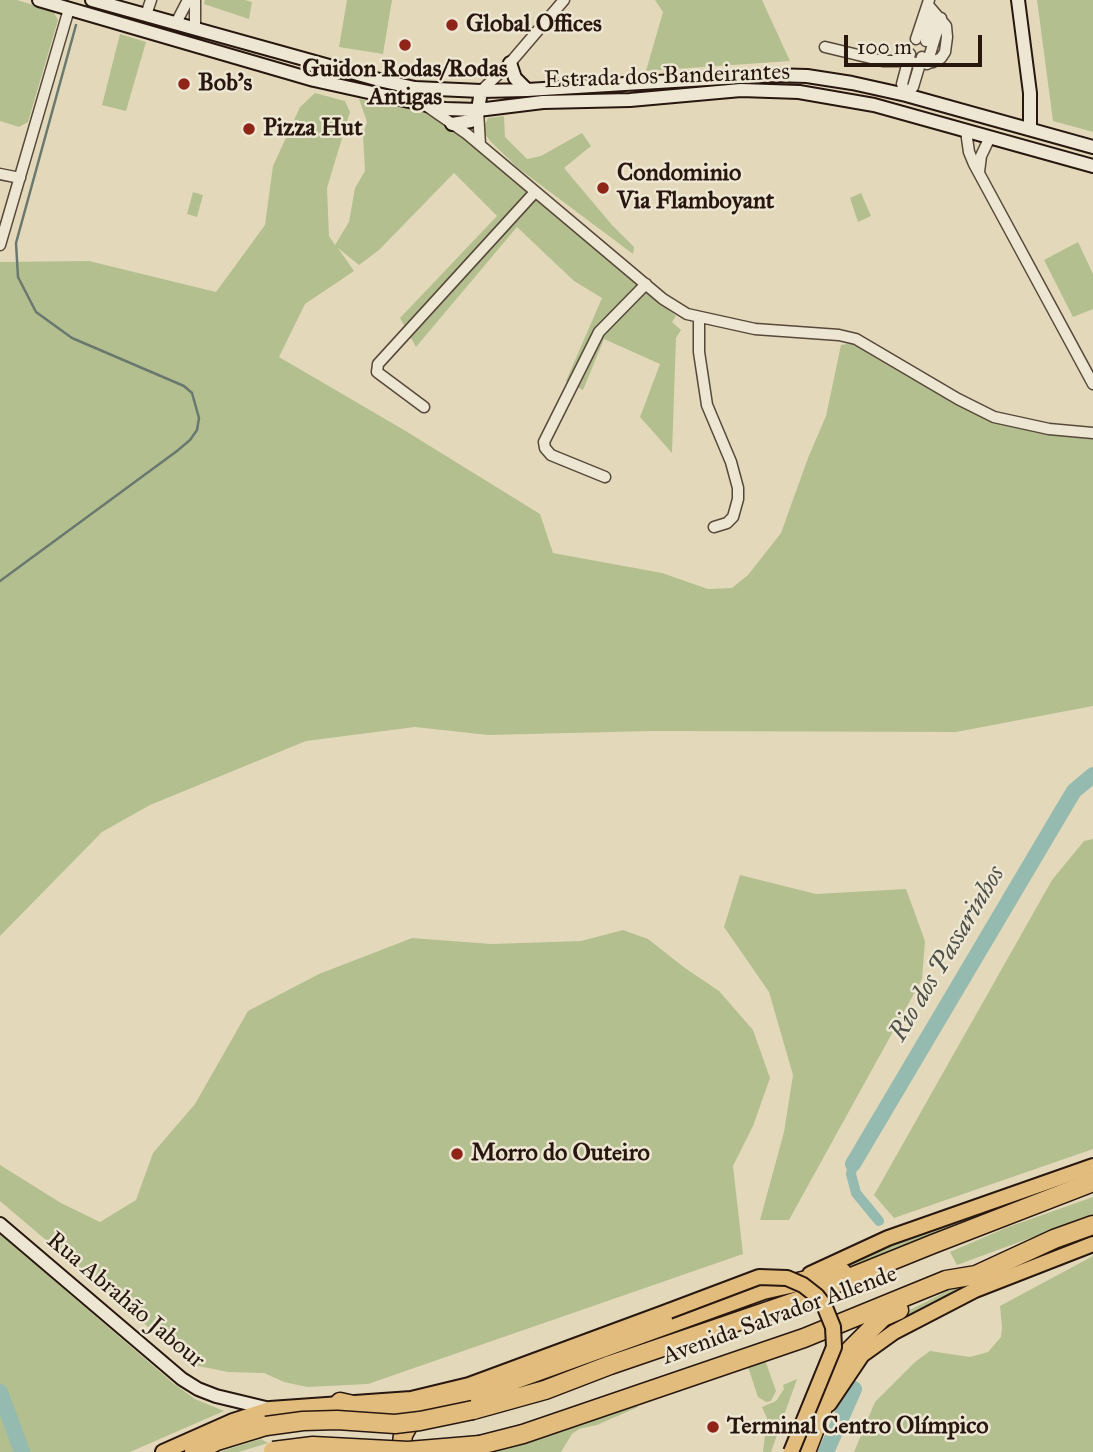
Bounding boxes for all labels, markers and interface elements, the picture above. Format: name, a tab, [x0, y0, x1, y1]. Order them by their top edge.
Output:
place label: Global Offices	[466, 11, 602, 39]
marker: Global Offices	[444, 17, 460, 33]
scale bar	[848, 21, 986, 65]
text: 100 m	[857, 34, 912, 60]
marker: Guidon Rodas/Rodas Antigas	[397, 37, 413, 53]
place label: Guidon Rodas/Rodas Antigas	[302, 56, 508, 112]
street label: Estrada dos Bandeirantes	[544, 58, 790, 96]
place label: Bob's	[198, 70, 252, 98]
marker: Bob's	[176, 76, 192, 92]
place label: Pizza Hut	[263, 115, 363, 143]
marker: Pizza Hut	[241, 121, 257, 137]
place label: Condominio Via Flamboyant	[617, 160, 774, 216]
marker: Condominio Via Flamboyant	[595, 180, 611, 196]
water label: Rio dos Passarinhos	[884, 861, 1012, 1047]
place label: Morro do Outeiro	[471, 1140, 650, 1168]
marker: Morro do Outeiro	[449, 1146, 465, 1162]
street label: Rua Abrahão Jabour	[40, 1226, 210, 1376]
street label: Avenida Salvador Allende	[659, 1260, 901, 1372]
place label: Terminal Centro Olímpico	[727, 1413, 989, 1441]
marker: Terminal Centro Olímpico	[705, 1419, 721, 1435]

